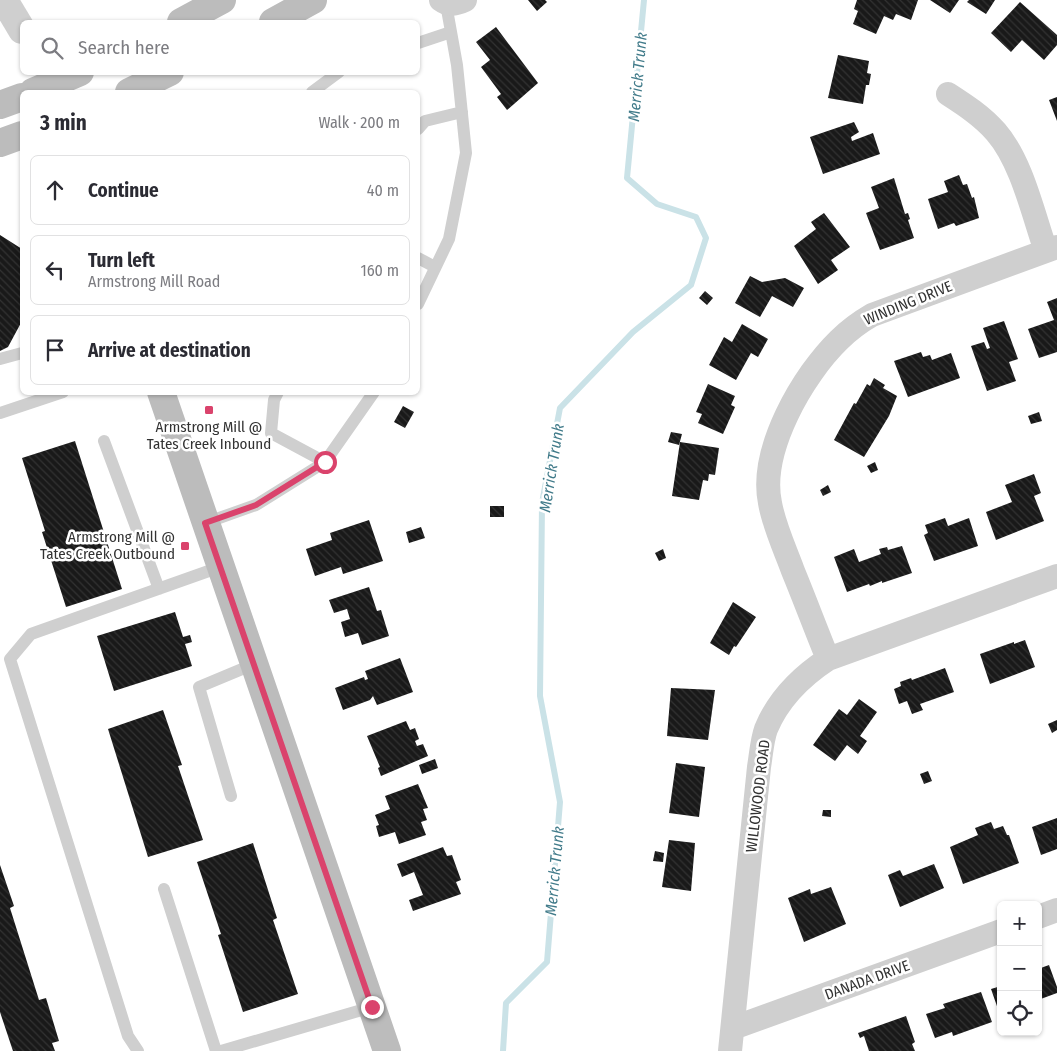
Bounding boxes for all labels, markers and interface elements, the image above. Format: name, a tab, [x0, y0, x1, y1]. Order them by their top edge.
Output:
search box	[20, 20, 420, 75]
water label: Merrick Trunk	[624, 32, 651, 122]
icon: search	[38, 34, 66, 62]
text: Search here	[78, 36, 170, 59]
text: 3 min	[40, 110, 87, 136]
text: Walk · 200 m	[318, 113, 400, 132]
icon: ahead	[41, 176, 69, 204]
text: Continue	[88, 179, 159, 202]
text: 40 m	[367, 181, 399, 200]
text: Turn left	[88, 249, 155, 272]
icon: left	[41, 256, 69, 284]
text: 160 m	[360, 261, 399, 280]
text: Armstrong Mill Road	[88, 272, 220, 291]
street label: WINDING DRIVE	[861, 277, 955, 329]
icon: arrive	[41, 336, 69, 364]
text: Arrive at destination	[88, 339, 251, 362]
marker: Armstrong Mill @ Tates Creek Inbound	[203, 404, 215, 416]
place label: Armstrong Mill @ Tates Creek Inbound	[147, 418, 271, 453]
water label: Merrick Trunk	[535, 422, 568, 514]
route start	[314, 451, 337, 474]
place label: Armstrong Mill @ Tates Creek Outbound	[40, 528, 175, 563]
marker: Armstrong Mill @ Tates Creek Outbound	[179, 540, 191, 552]
street label: WILLOWOOD ROAD	[742, 739, 774, 853]
water label: Merrick Trunk	[541, 826, 568, 916]
map controls	[997, 901, 1042, 1036]
button: +	[997, 901, 1042, 946]
button: −	[997, 946, 1042, 991]
street label: DANADA DRIVE	[822, 956, 912, 1004]
button: locate	[997, 991, 1042, 1036]
route end	[361, 996, 384, 1019]

